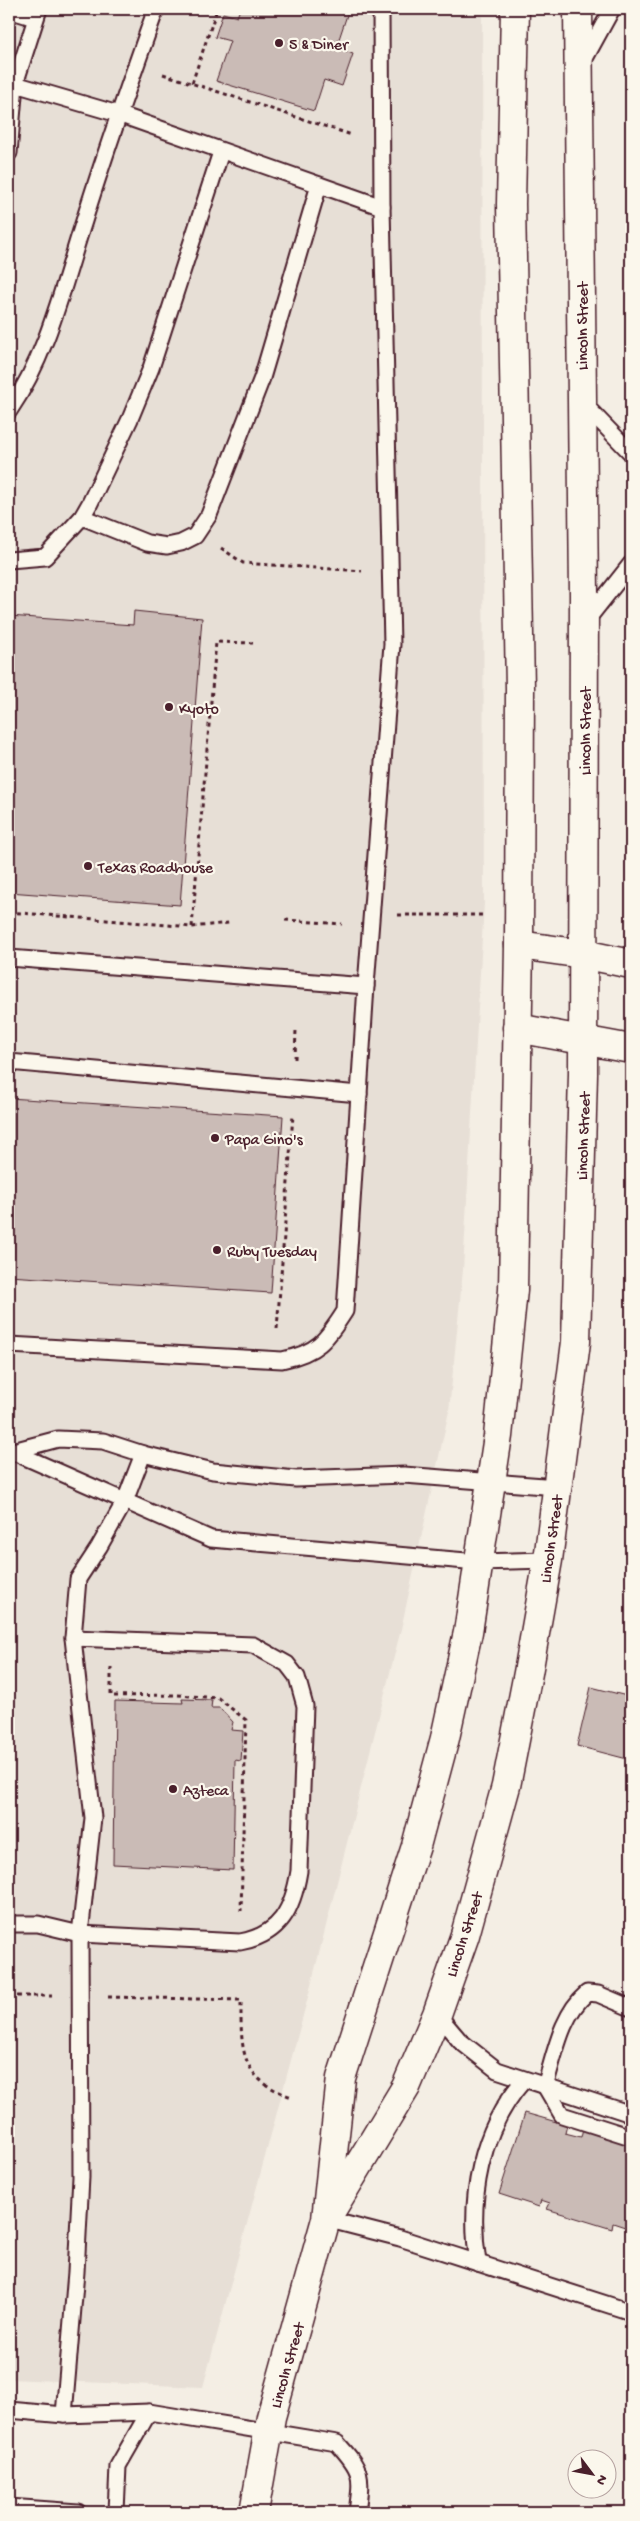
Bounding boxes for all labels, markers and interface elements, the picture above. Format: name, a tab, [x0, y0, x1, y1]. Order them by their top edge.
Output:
marker: 5 & Diner	[273, 37, 285, 49]
place label: 5 & Diner	[289, 37, 349, 56]
street label: Lincoln Street	[575, 280, 594, 370]
street label: Lincoln Street	[578, 685, 597, 775]
marker: Kyoto	[163, 701, 175, 713]
place label: Kyoto	[179, 701, 219, 720]
marker: Texas Roadhouse	[82, 860, 94, 872]
place label: Texas Roadhouse	[97, 860, 214, 879]
street label: Lincoln Street	[574, 1090, 597, 1181]
marker: Papa Gino's	[209, 1132, 221, 1144]
place label: Papa Gino's	[224, 1132, 304, 1151]
marker: Ruby Tuesday	[211, 1244, 223, 1256]
place label: Ruby Tuesday	[227, 1244, 317, 1263]
street label: Lincoln Street	[538, 1493, 569, 1585]
marker: Azteca	[167, 1783, 179, 1795]
place label: Azteca	[183, 1783, 230, 1802]
street label: Lincoln Street	[444, 1889, 489, 1980]
street label: Lincoln Street	[268, 2320, 311, 2411]
north arrow	[568, 2448, 618, 2498]
text: N	[591, 2471, 611, 2488]

